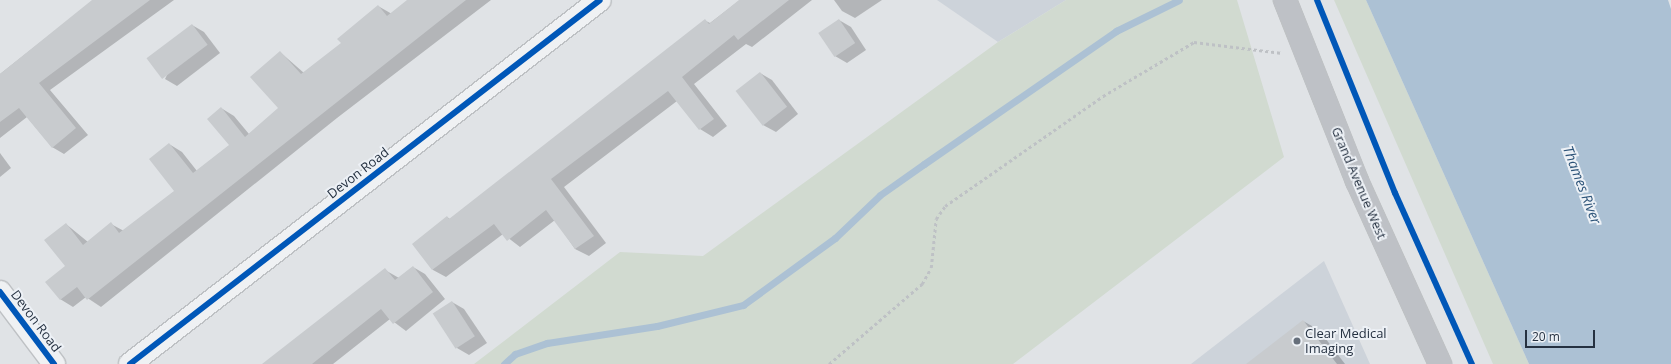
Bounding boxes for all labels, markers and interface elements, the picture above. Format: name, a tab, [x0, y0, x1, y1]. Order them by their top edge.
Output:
street label: Grand Avenue West	[1328, 125, 1390, 241]
street label: Devon Road	[324, 144, 392, 202]
water label: Thames River	[1559, 144, 1605, 226]
street label: Devon Road	[8, 287, 64, 355]
scale bar	[1527, 322, 1597, 348]
place label: Clear Medical Imaging	[1305, 326, 1387, 357]
text: 20 m	[1532, 328, 1560, 345]
marker: Clear Medical Imaging	[1292, 336, 1302, 346]

